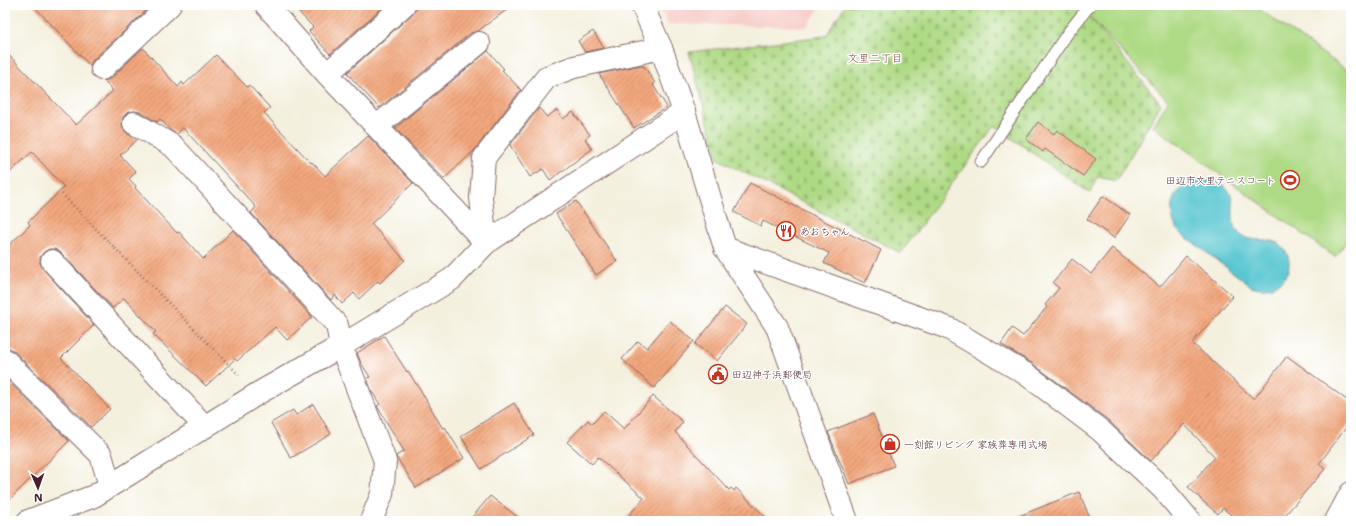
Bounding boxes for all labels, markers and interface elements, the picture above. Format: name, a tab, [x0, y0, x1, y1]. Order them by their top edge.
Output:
district label: 文里二丁目	[848, 51, 903, 66]
sports icon: 田辺市文里テニスコート	[1279, 169, 1301, 191]
place label: 田辺市文里テニスコート	[1166, 174, 1276, 187]
restaurant icon: あおちゃん	[775, 220, 797, 242]
place label: あおちゃん	[800, 225, 850, 238]
public building icon: 田辺神子浜郵便局	[707, 363, 729, 385]
place label: 田辺神子浜郵便局	[732, 368, 812, 381]
shop icon: 一刻館リビング 家族葬専用式場	[879, 433, 901, 455]
place label: 一刻館リビング 家族葬専用式場	[904, 438, 1047, 451]
north arrow	[18, 468, 58, 508]
text: N	[33, 490, 43, 505]

